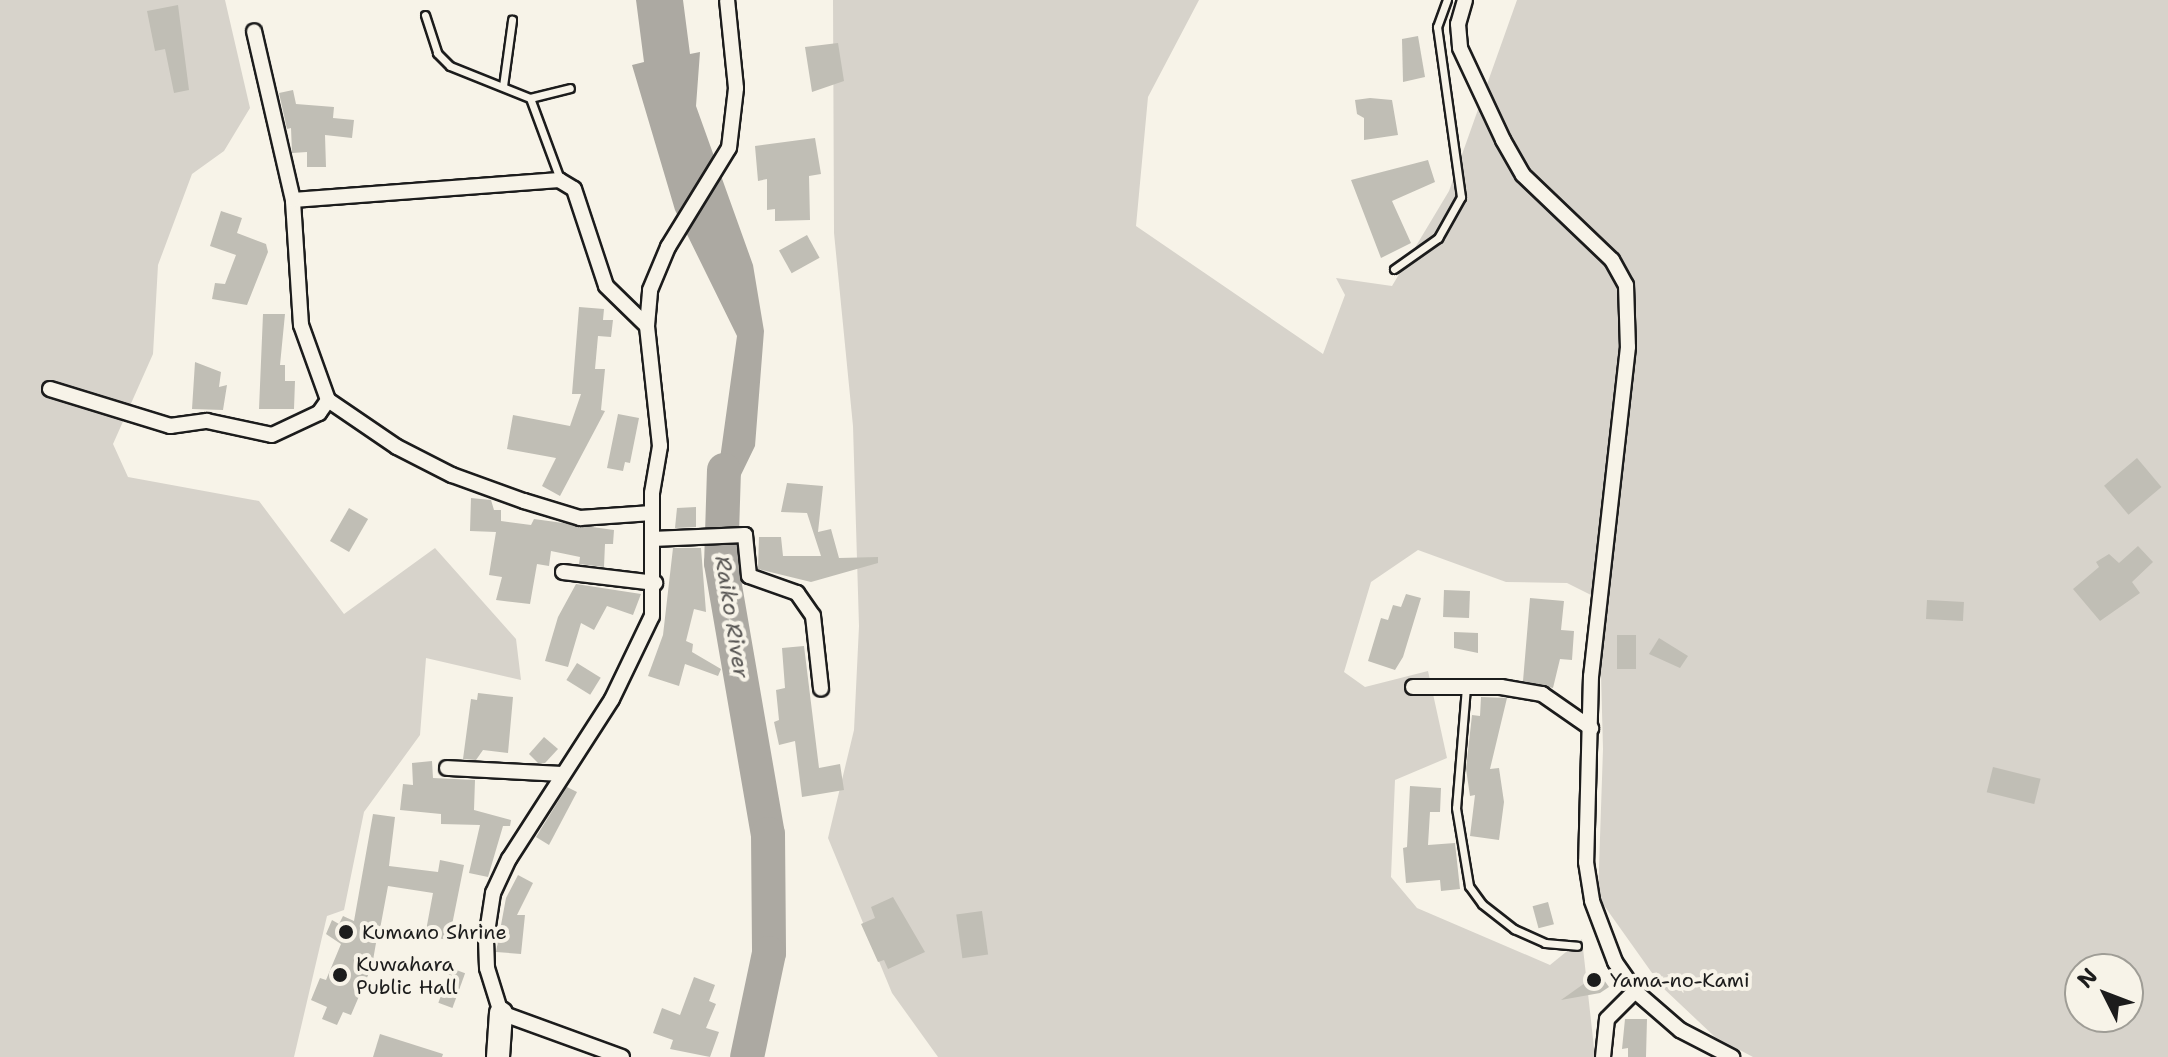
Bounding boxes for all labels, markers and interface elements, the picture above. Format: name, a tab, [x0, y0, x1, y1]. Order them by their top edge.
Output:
water label: Raiko River	[709, 554, 755, 680]
place label: Kumano Shrine	[362, 920, 507, 944]
marker: Kumano Shrine	[337, 923, 355, 941]
place label: Kuwahara Public Hall	[356, 952, 457, 999]
north arrow	[2064, 953, 2144, 1033]
text: N	[2071, 962, 2104, 994]
marker: Kuwahara Public Hall	[331, 966, 349, 984]
place label: Yama-no-Kami	[1610, 968, 1750, 992]
marker: Yama-no-Kami	[1585, 971, 1603, 989]

